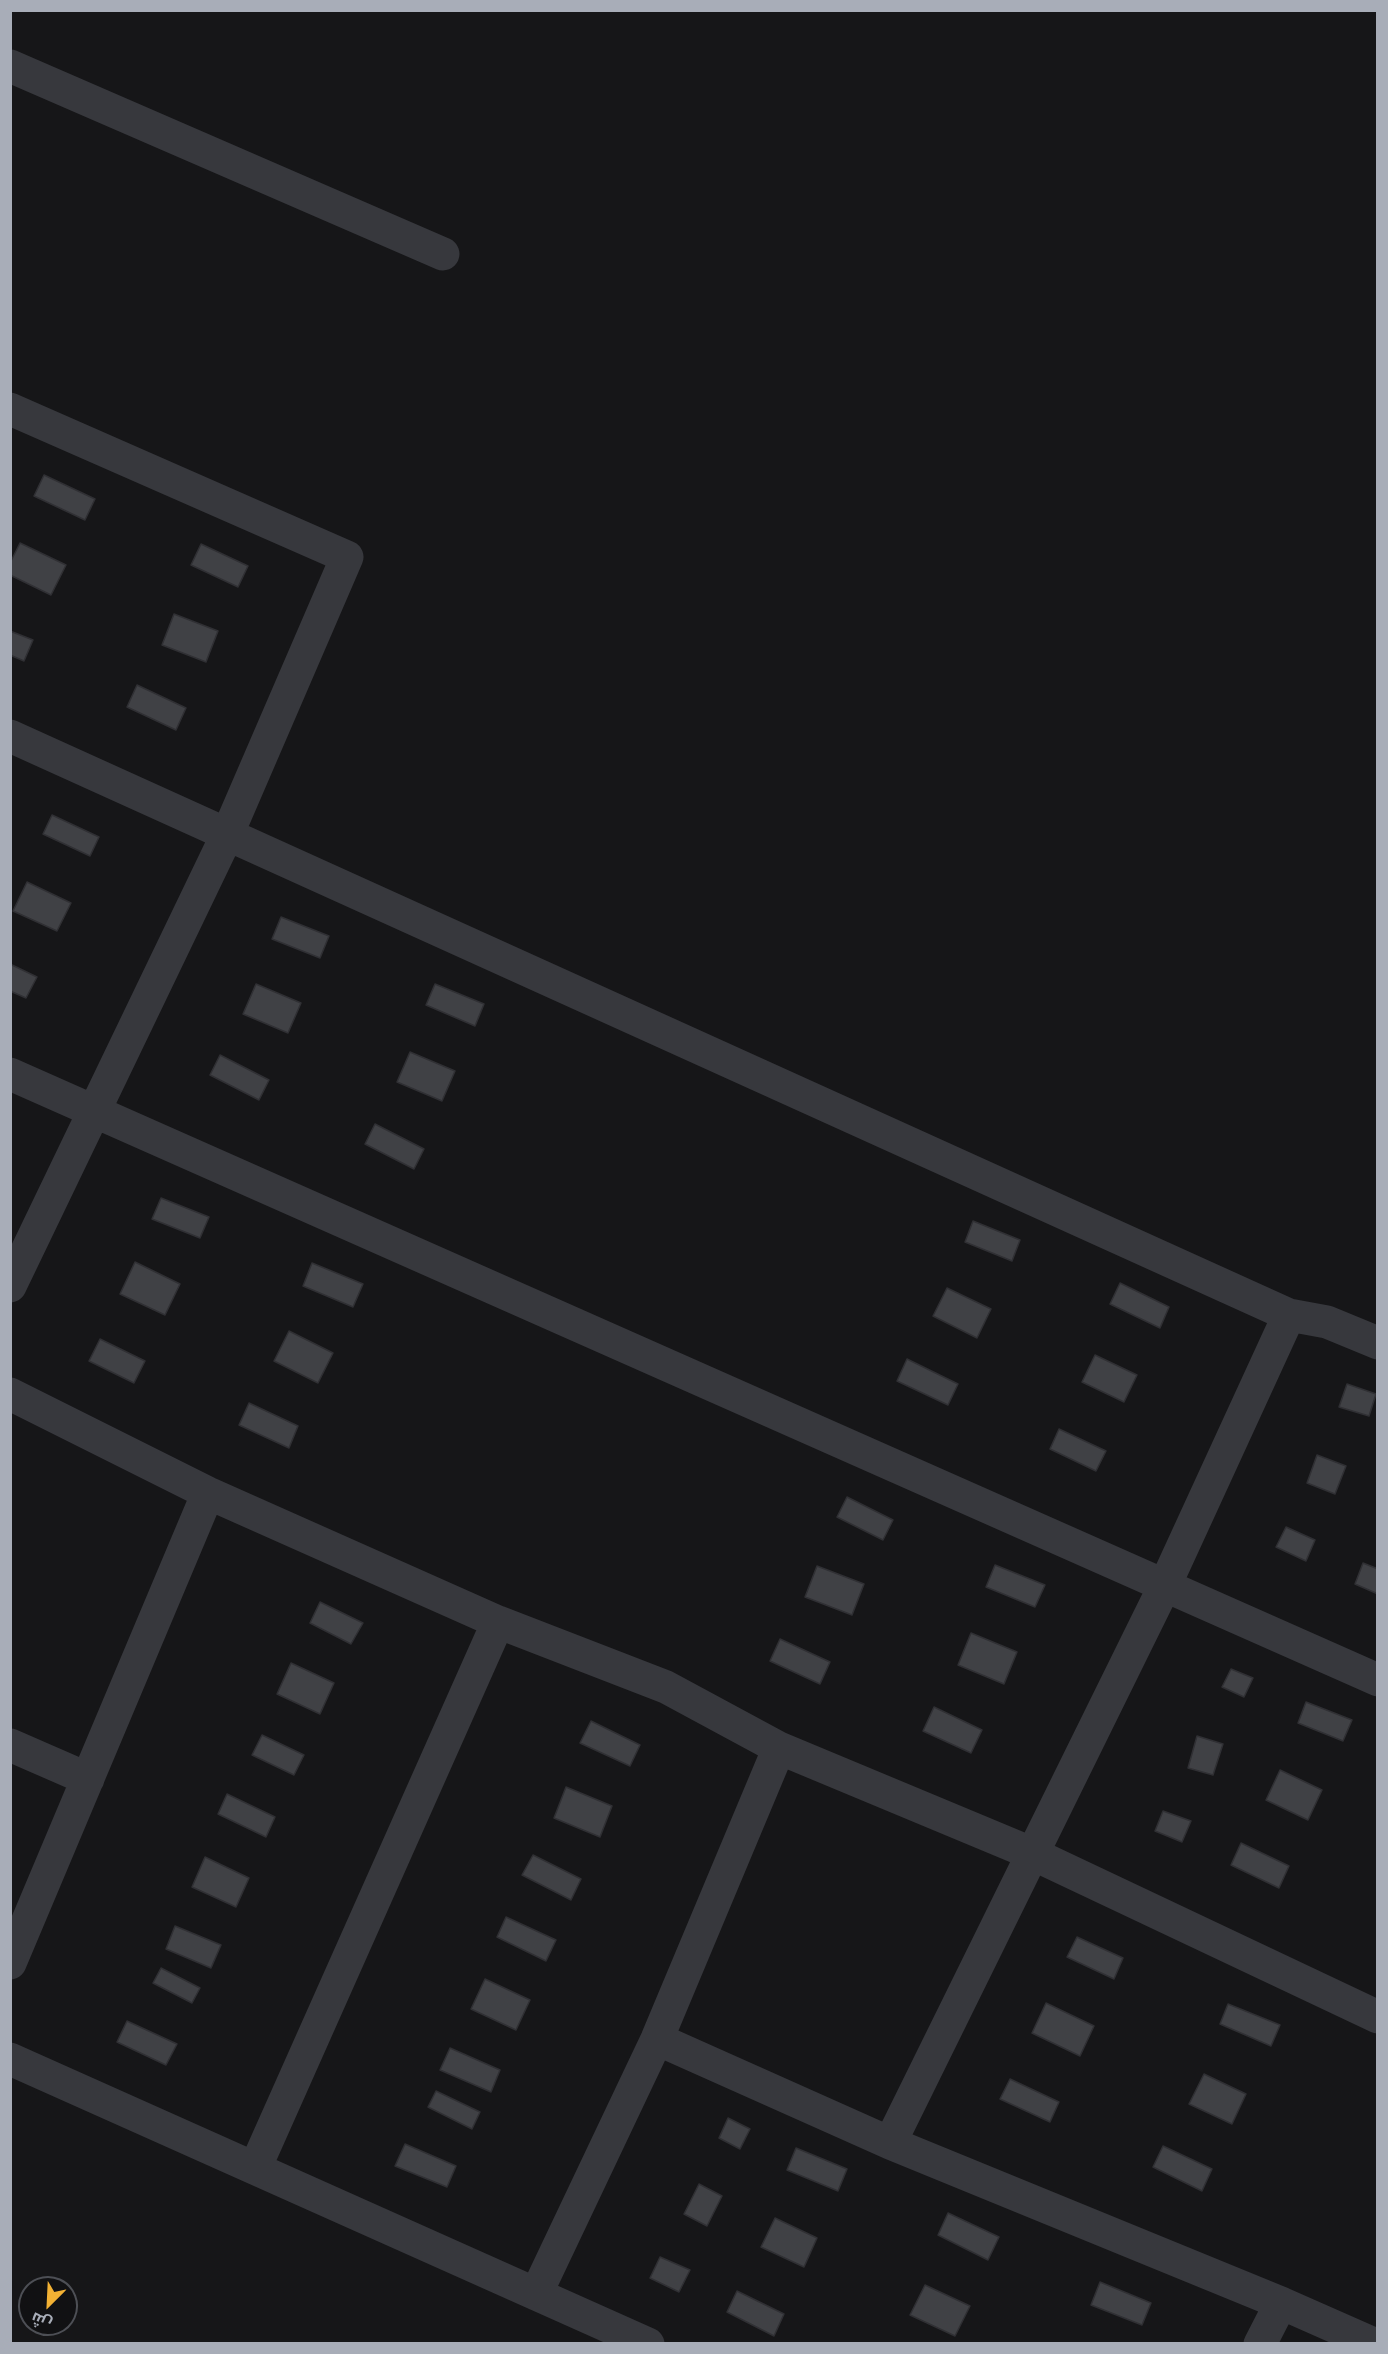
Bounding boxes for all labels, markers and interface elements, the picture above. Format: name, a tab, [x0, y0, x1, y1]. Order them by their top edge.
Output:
north arrow	[18, 2276, 78, 2336]
text: ش	[28, 2308, 55, 2334]

